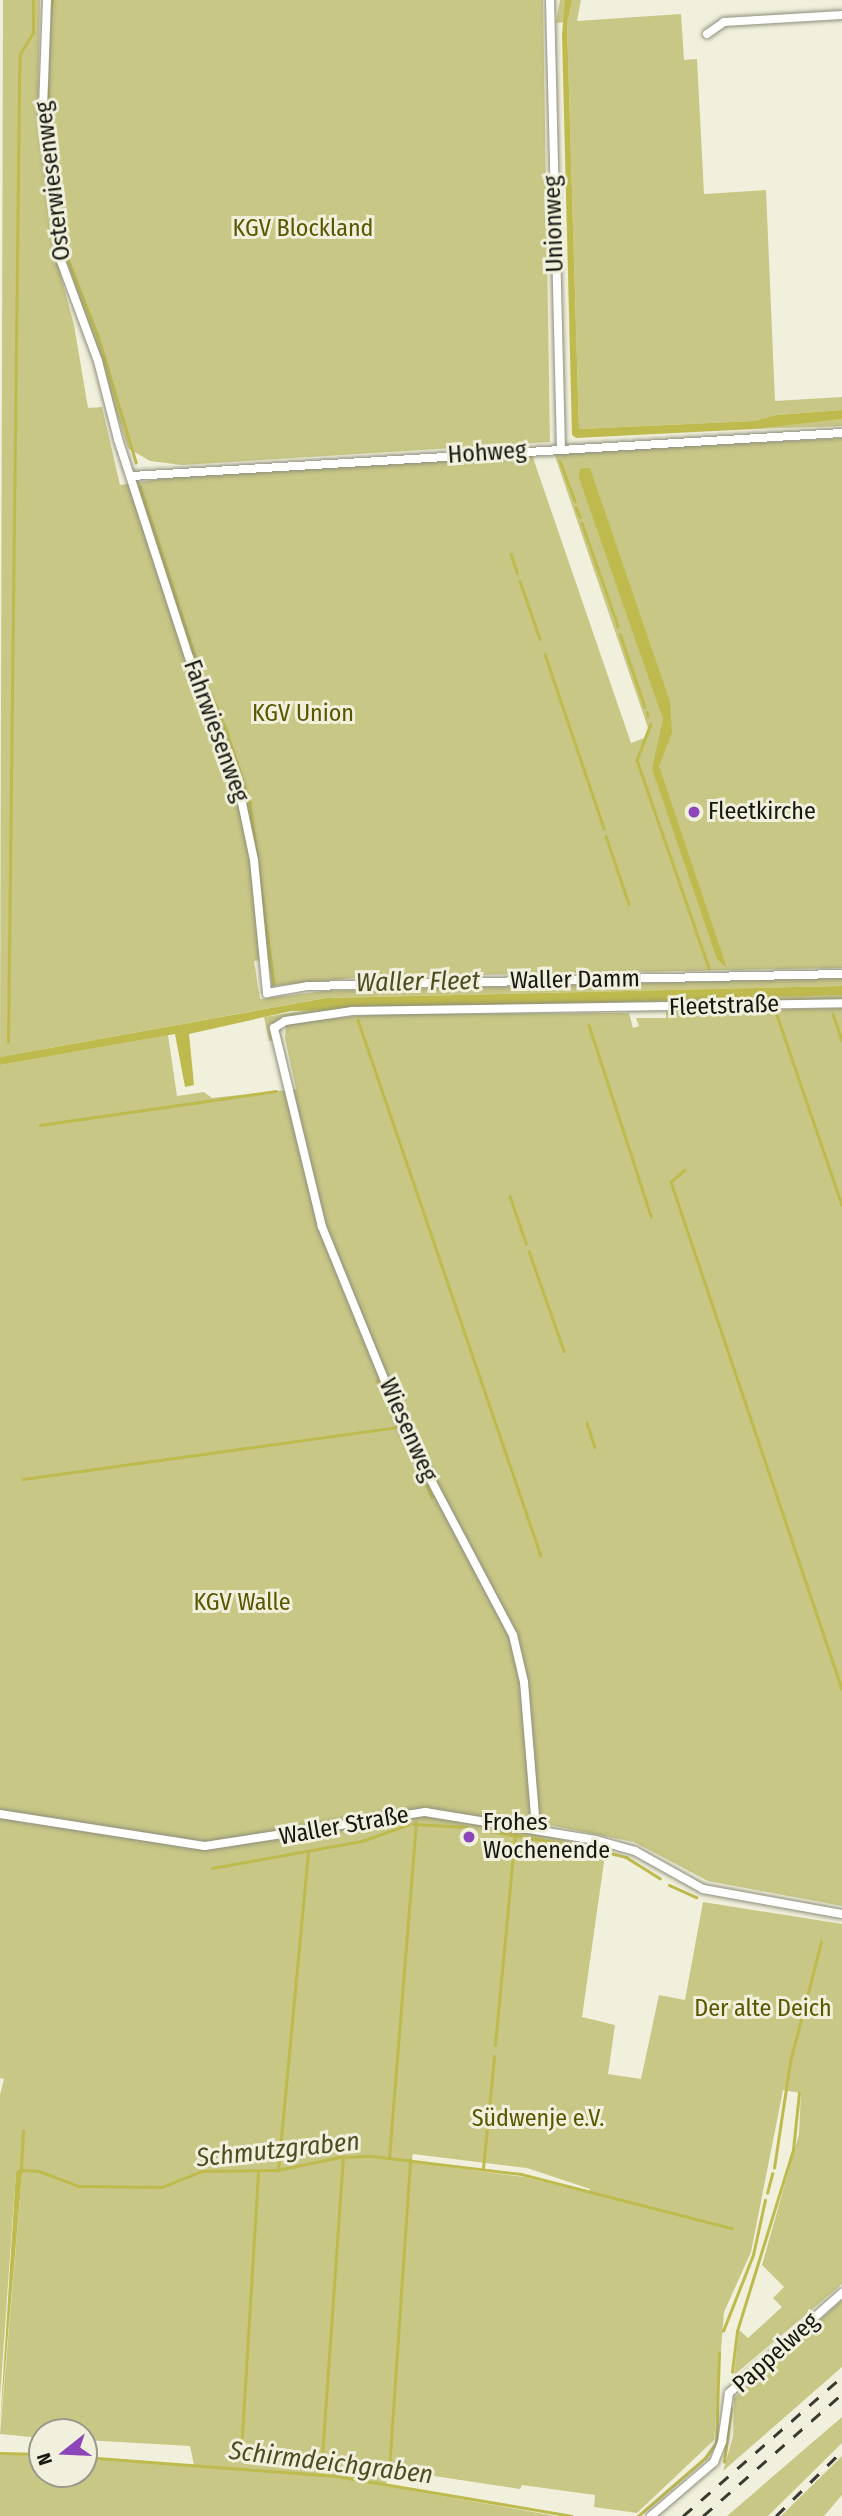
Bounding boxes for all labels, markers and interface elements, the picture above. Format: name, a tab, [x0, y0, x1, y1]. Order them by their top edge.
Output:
street label: Osterwiesenweg	[29, 100, 77, 262]
street label: Unionweg	[538, 175, 570, 273]
park label: KGV Blockland	[233, 215, 373, 243]
street label: Hohweg	[447, 436, 527, 470]
street label: Fahrwiesenweg	[177, 656, 255, 806]
park label: KGV Union	[252, 700, 354, 728]
place label: Fleetkirche	[708, 798, 816, 826]
marker: Fleetkirche	[686, 804, 702, 820]
street label: Waller Damm	[510, 964, 640, 996]
water label: Waller Fleet	[356, 965, 480, 999]
street label: Fleetstraße	[668, 990, 780, 1022]
street label: Wiesenweg	[373, 1374, 443, 1486]
park label: KGV Walle	[193, 1589, 291, 1617]
street label: Waller Straße	[277, 1800, 411, 1852]
place label: Frohes Wochenende	[483, 1809, 610, 1865]
marker: Frohes Wochenende	[461, 1829, 477, 1845]
park label: Der alte Deich	[694, 1995, 832, 2023]
park label: Südwenje e.V.	[472, 2105, 604, 2133]
water label: Schmutzgraben	[195, 2126, 361, 2174]
street label: Pappelweg	[727, 2307, 825, 2399]
north arrow	[28, 2418, 98, 2488]
water label: Schirmdeichgraben	[227, 2435, 435, 2491]
text: N	[32, 2450, 57, 2468]

